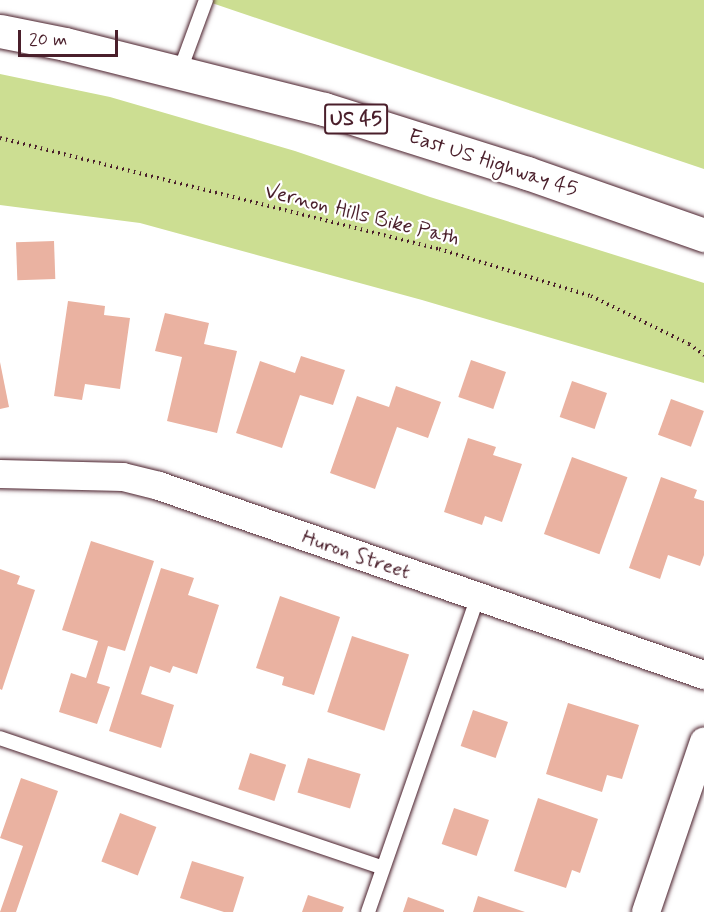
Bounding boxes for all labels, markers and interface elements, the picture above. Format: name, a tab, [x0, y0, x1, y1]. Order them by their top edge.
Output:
scale bar	[21, 18, 122, 56]
text: 20 m	[29, 28, 67, 52]
road number: US 45	[323, 102, 389, 136]
street label: East US Highway 45	[405, 124, 581, 202]
street label: Vernon Hills Bike Path	[262, 179, 462, 251]
street label: Huron Street	[297, 524, 415, 586]

